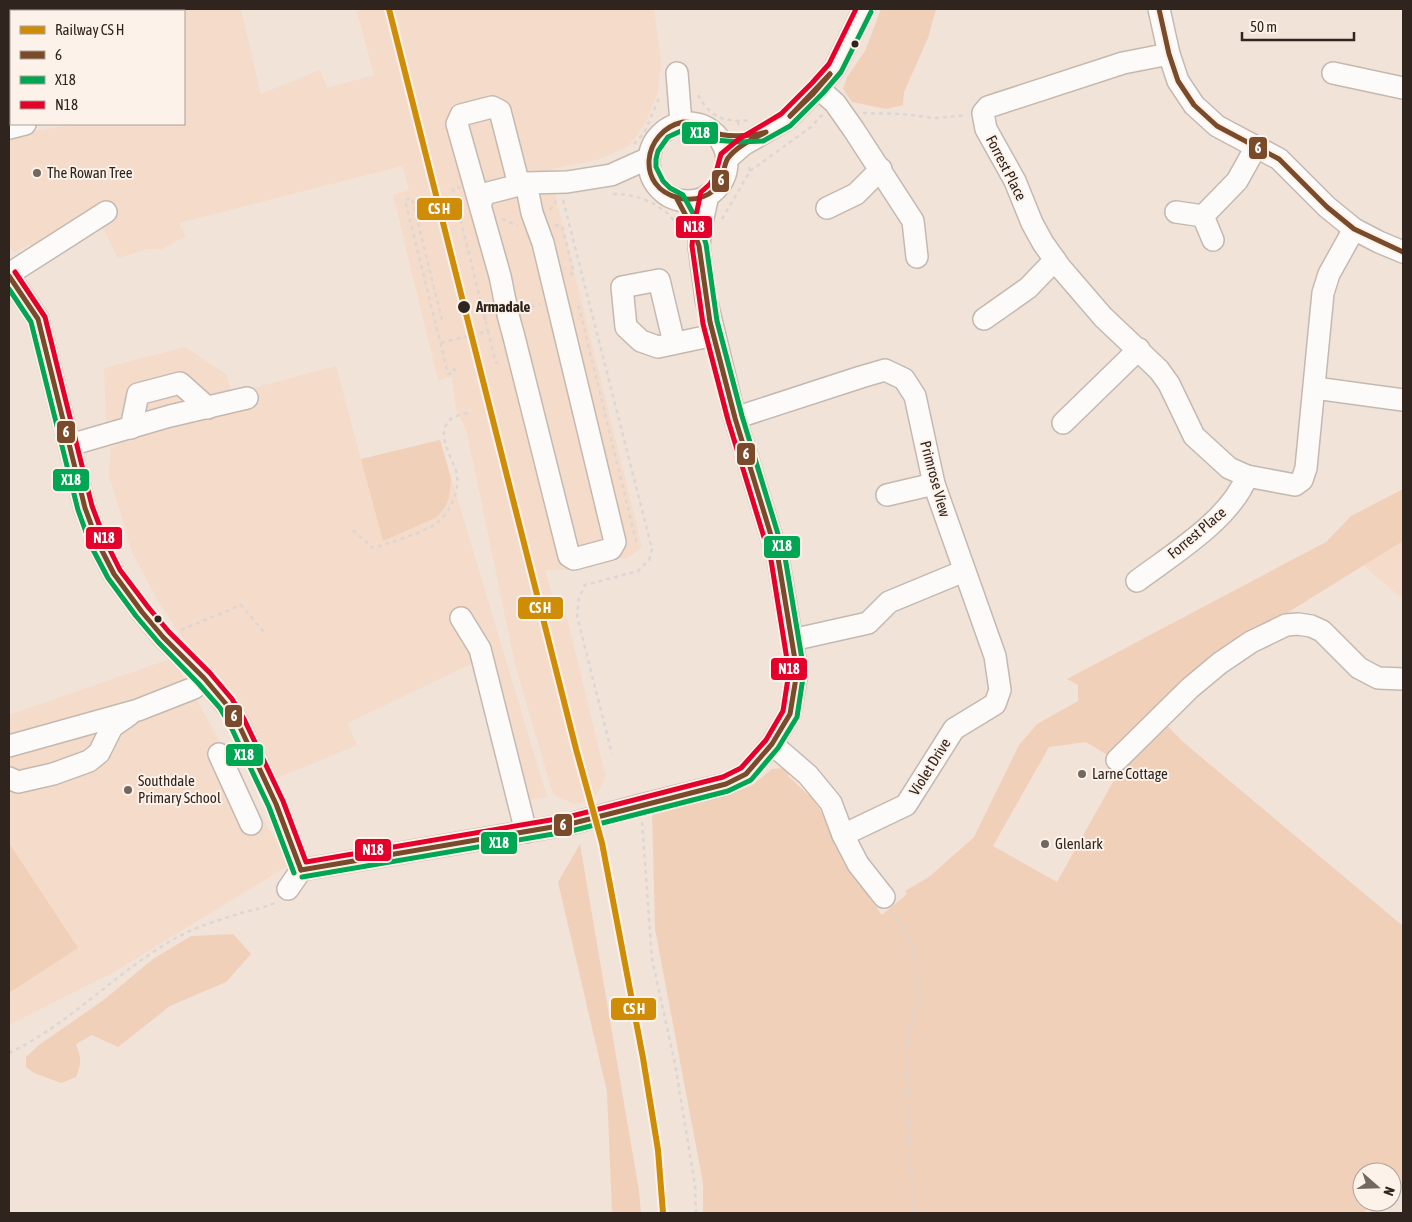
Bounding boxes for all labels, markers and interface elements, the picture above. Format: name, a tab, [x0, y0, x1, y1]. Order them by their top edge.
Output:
legend	[10, 10, 185, 125]
scale bar	[1242, 10, 1354, 42]
text: 50 m	[1250, 18, 1277, 35]
text: Railway CS H	[55, 21, 125, 38]
unlabelled marker	[850, 39, 860, 49]
text: 6	[55, 46, 62, 63]
text: X18	[55, 71, 76, 88]
text: N18	[55, 96, 78, 113]
line badge: X18	[681, 121, 719, 145]
text: X18	[689, 125, 710, 141]
street label: Forrest Place	[983, 132, 1030, 203]
line badge: 6	[1248, 136, 1268, 160]
text: 6	[1255, 140, 1262, 156]
place label: The Rowan Tree	[47, 164, 133, 181]
marker: The Rowan Tree	[31, 167, 43, 179]
line badge: 6	[711, 169, 730, 193]
text: 6	[718, 172, 725, 188]
line badge: CS H	[416, 197, 463, 221]
text: CS H	[428, 201, 450, 217]
line badge: N18	[675, 215, 713, 239]
text: N18	[683, 219, 705, 235]
place label: Armadale	[475, 298, 530, 315]
marker: Armadale	[456, 299, 472, 315]
line badge: 6	[56, 420, 76, 444]
text: 6	[63, 424, 70, 440]
street label: Primrose View	[917, 439, 954, 519]
line badge: 6	[736, 442, 756, 466]
text: 6	[743, 446, 750, 462]
line badge: X18	[52, 468, 90, 492]
text: X18	[60, 472, 81, 488]
street label: Forrest Place	[1164, 503, 1229, 562]
line badge: N18	[85, 526, 123, 550]
text: N18	[93, 530, 115, 546]
line badge: X18	[763, 535, 801, 559]
text: X18	[771, 538, 792, 554]
line badge: CS H	[517, 596, 564, 620]
text: CS H	[529, 600, 551, 616]
unlabelled marker	[153, 614, 163, 624]
line badge: N18	[770, 657, 808, 681]
text: N18	[778, 661, 800, 677]
line badge: 6	[224, 704, 243, 728]
text: 6	[231, 708, 238, 724]
street label: Violet Drive	[905, 735, 954, 798]
line badge: X18	[225, 743, 264, 767]
text: X18	[233, 747, 254, 763]
place label: Larne Cottage	[1092, 765, 1168, 782]
marker: Larne Cottage	[1076, 768, 1088, 780]
place label: Southdale Primary School	[138, 772, 221, 806]
marker: Southdale Primary School	[122, 784, 134, 796]
line badge: 6	[553, 813, 573, 837]
text: 6	[560, 817, 567, 833]
line badge: X18	[480, 831, 518, 855]
text: X18	[488, 835, 509, 851]
place label: Glenlark	[1055, 835, 1103, 852]
line badge: N18	[354, 838, 392, 862]
marker: Glenlark	[1039, 838, 1051, 850]
text: N18	[362, 842, 384, 858]
line badge: CS H	[610, 997, 657, 1021]
text: CS H	[623, 1001, 645, 1017]
north arrow	[1352, 1162, 1402, 1212]
text: N	[1380, 1185, 1398, 1198]

